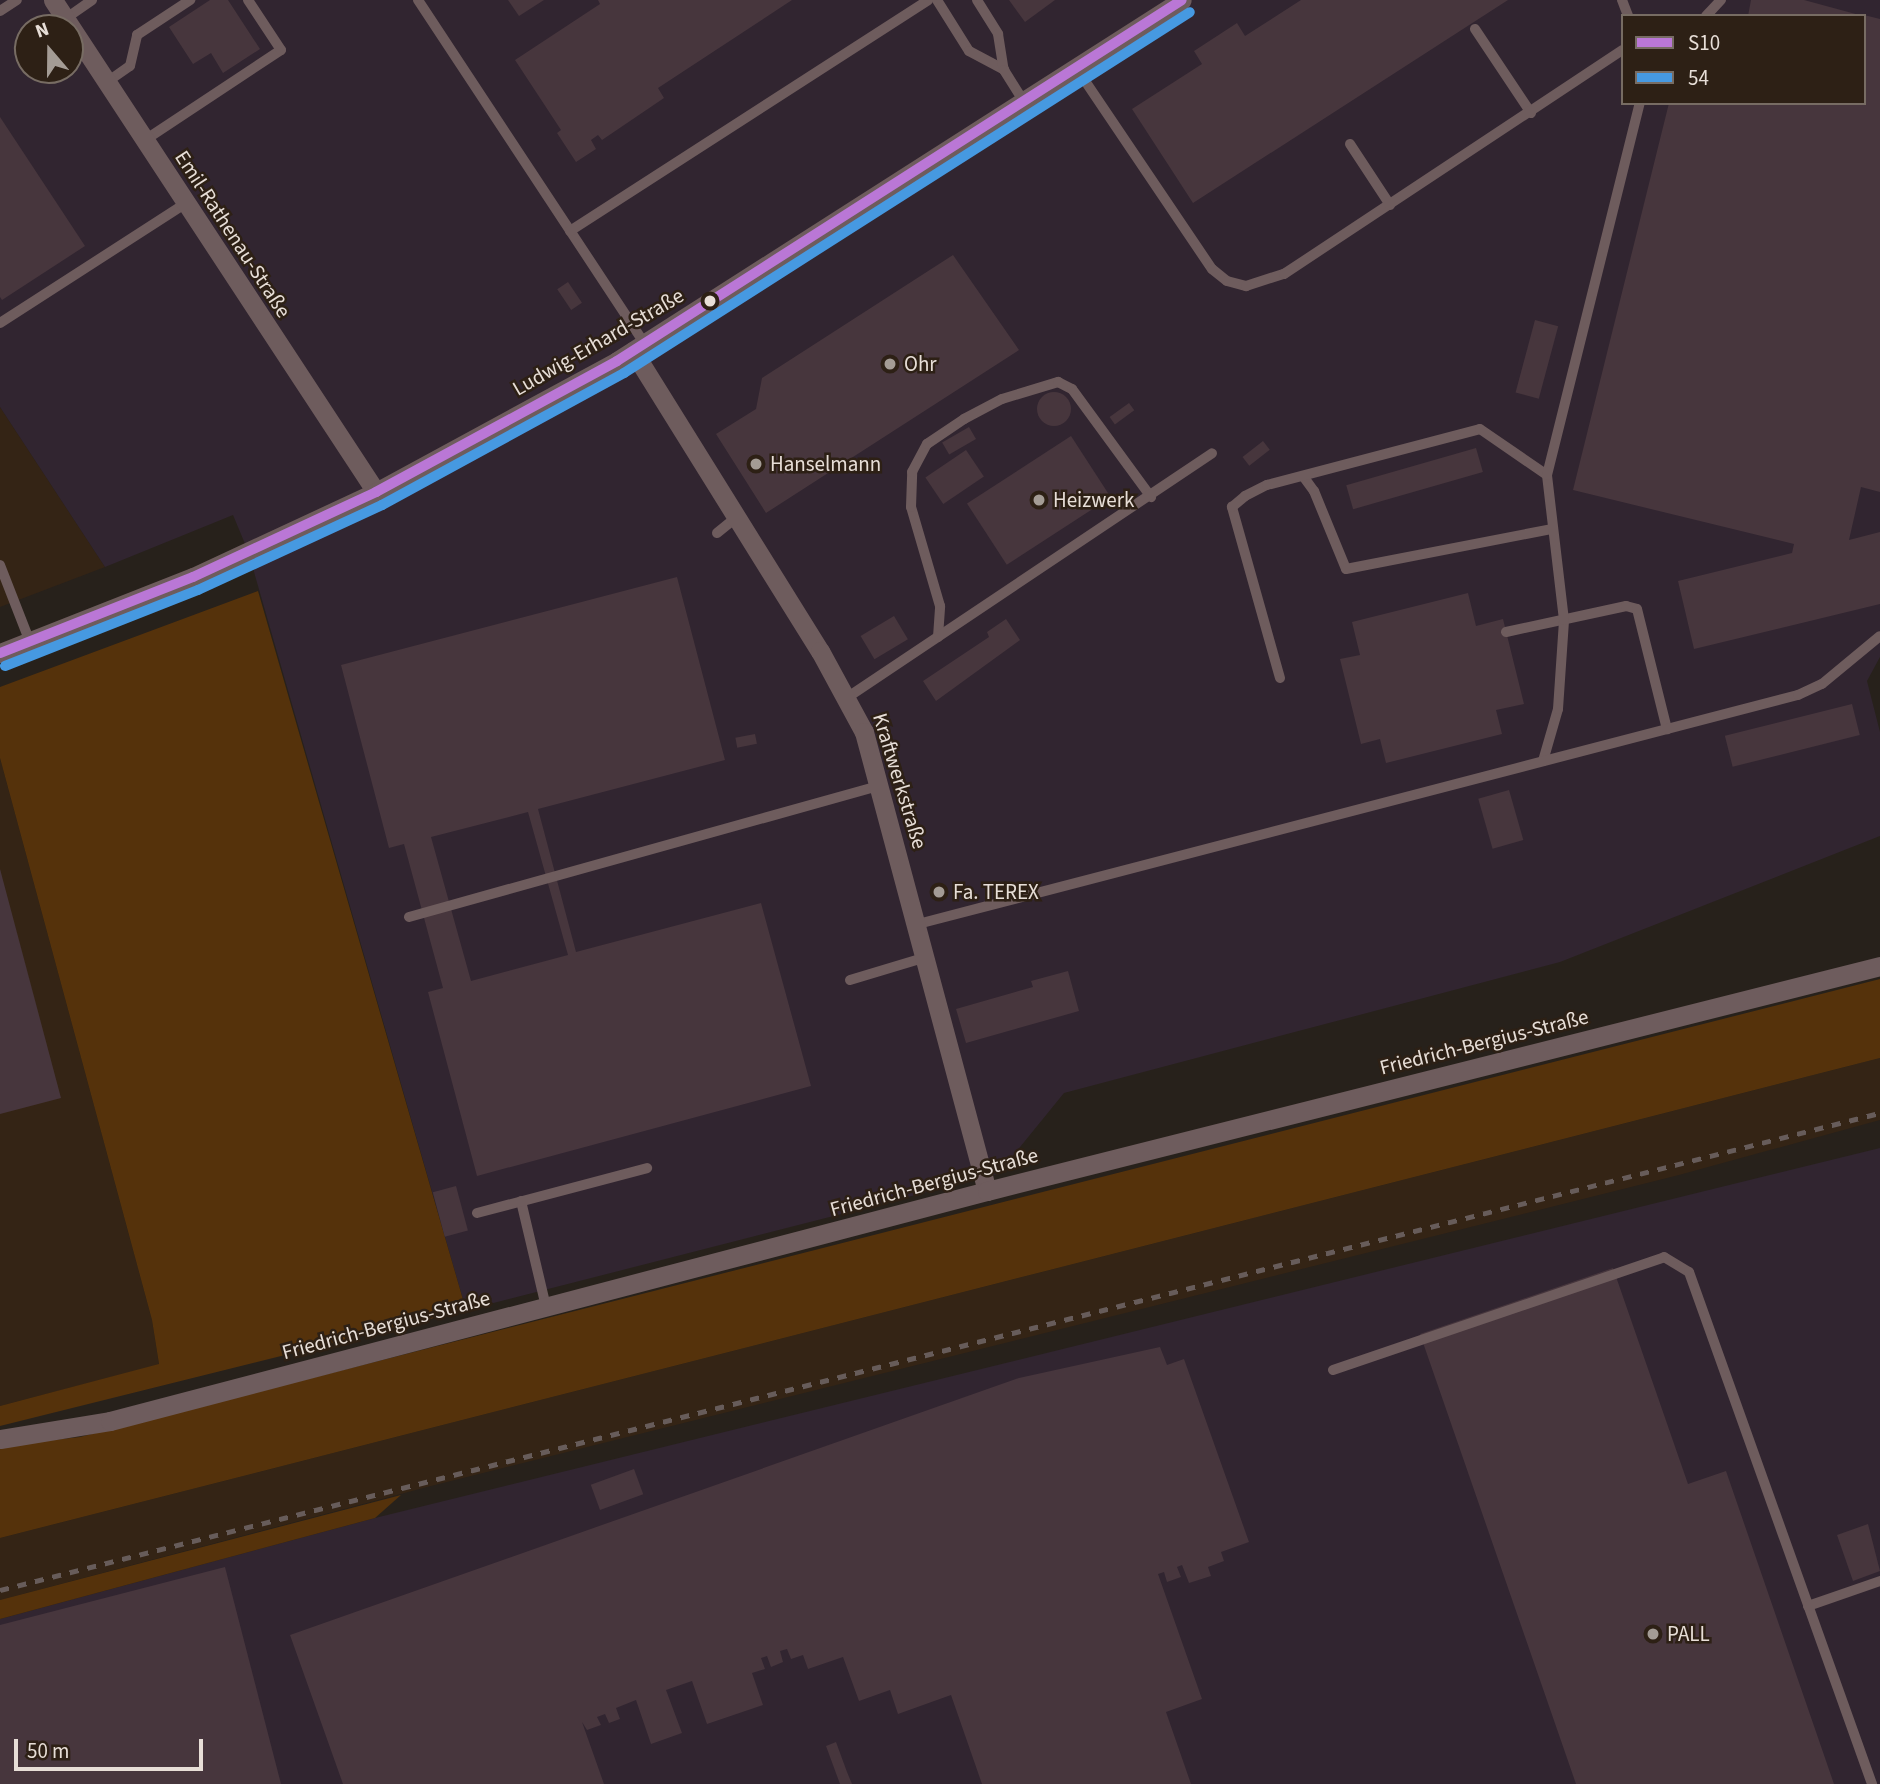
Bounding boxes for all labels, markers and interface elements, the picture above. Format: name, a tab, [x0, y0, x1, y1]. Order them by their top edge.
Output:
north arrow	[14, 14, 84, 84]
legend	[1621, 14, 1866, 105]
text: N	[32, 16, 53, 46]
text: S10	[1688, 28, 1720, 58]
text: 54	[1688, 63, 1709, 93]
street label: Emil-Rathenau-Straße	[170, 146, 296, 322]
street label: Ludwig-Erhard-Straße	[508, 283, 688, 401]
unlabelled marker	[703, 294, 717, 308]
place label: Ohr	[904, 351, 937, 377]
marker: Ohr	[882, 356, 898, 372]
place label: Hanselmann	[770, 451, 881, 477]
marker: Hanselmann	[748, 456, 764, 472]
place label: Heizwerk	[1053, 487, 1134, 513]
marker: Heizwerk	[1031, 492, 1047, 508]
street label: Kraftwerkstraße	[867, 710, 933, 852]
place label: Fa. TEREX	[953, 879, 1039, 905]
marker: Fa. TEREX	[931, 884, 947, 900]
street label: Friedrich-Bergius-Straße	[1377, 1004, 1591, 1080]
street label: Friedrich-Bergius-Straße	[827, 1142, 1041, 1222]
street label: Friedrich-Bergius-Straße	[279, 1285, 493, 1365]
place label: PALL	[1667, 1621, 1710, 1647]
marker: PALL	[1645, 1626, 1661, 1642]
scale bar	[18, 1724, 206, 1768]
text: 50 m	[27, 1736, 69, 1766]

